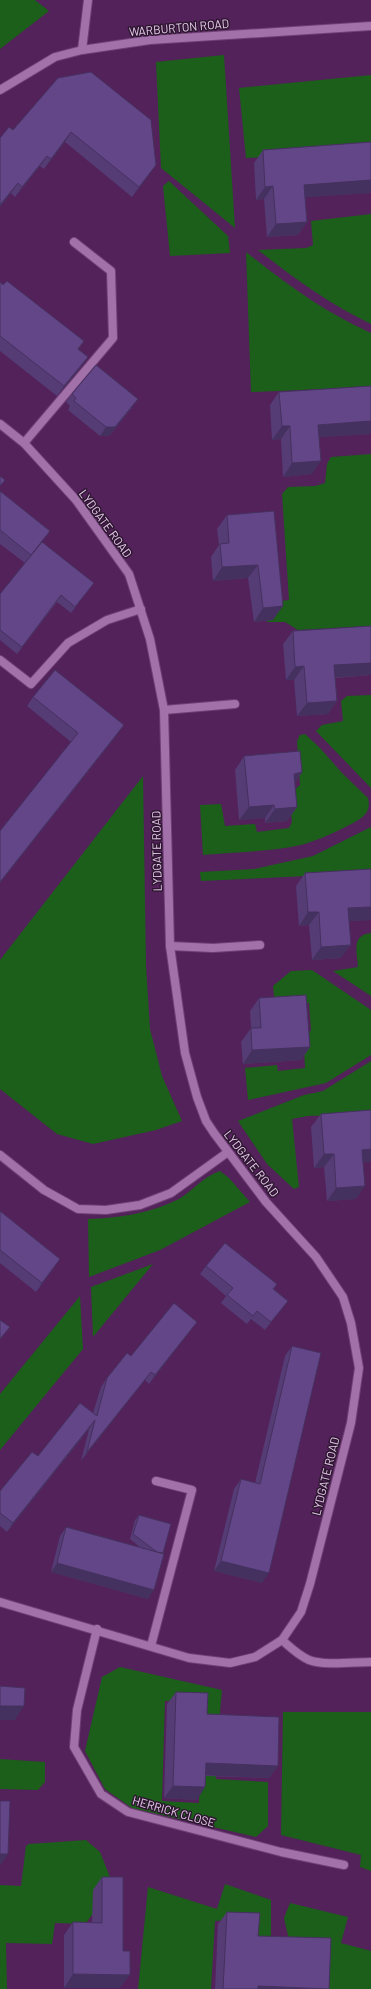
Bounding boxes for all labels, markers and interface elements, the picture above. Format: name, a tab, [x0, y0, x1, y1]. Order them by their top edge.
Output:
street label: WARBURTON ROAD	[128, 16, 230, 38]
street label: LYDGATE ROAD	[77, 486, 135, 560]
street label: LYDGATE ROAD	[148, 811, 164, 891]
street label: LYDGATE ROAD	[222, 1127, 282, 1199]
street label: LYDGATE ROAD	[308, 1435, 342, 1517]
street label: HERRICK CLOSE	[131, 1792, 217, 1830]

